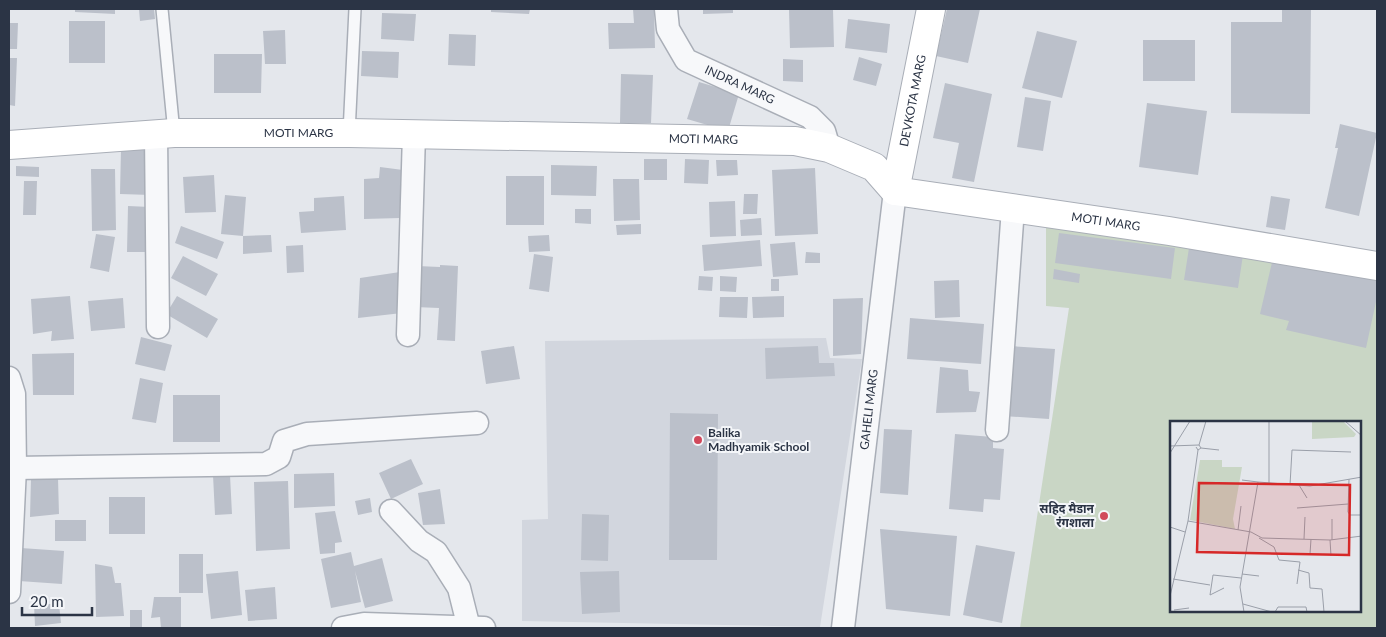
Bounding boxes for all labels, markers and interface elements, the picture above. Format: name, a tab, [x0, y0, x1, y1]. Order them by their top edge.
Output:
street label: DEVKOTA MARG	[896, 53, 929, 148]
street label: INDRA MARG	[702, 62, 778, 107]
street label: MOTI MARG	[264, 125, 334, 140]
street label: MOTI MARG	[669, 131, 739, 147]
street label: MOTI MARG	[1070, 209, 1142, 234]
street label: GAHELI MARG	[856, 368, 881, 451]
inset map	[1170, 421, 1361, 612]
place label: Balika Madhyamik School	[708, 425, 809, 454]
marker: Balika Madhyamik School	[692, 434, 704, 446]
place label: सहिद मैडान रंगशाला	[1040, 501, 1095, 530]
marker: सहिद मैडान रंगशाला	[1098, 510, 1110, 522]
scale bar	[22, 584, 92, 616]
text: 20 m	[30, 592, 64, 610]

